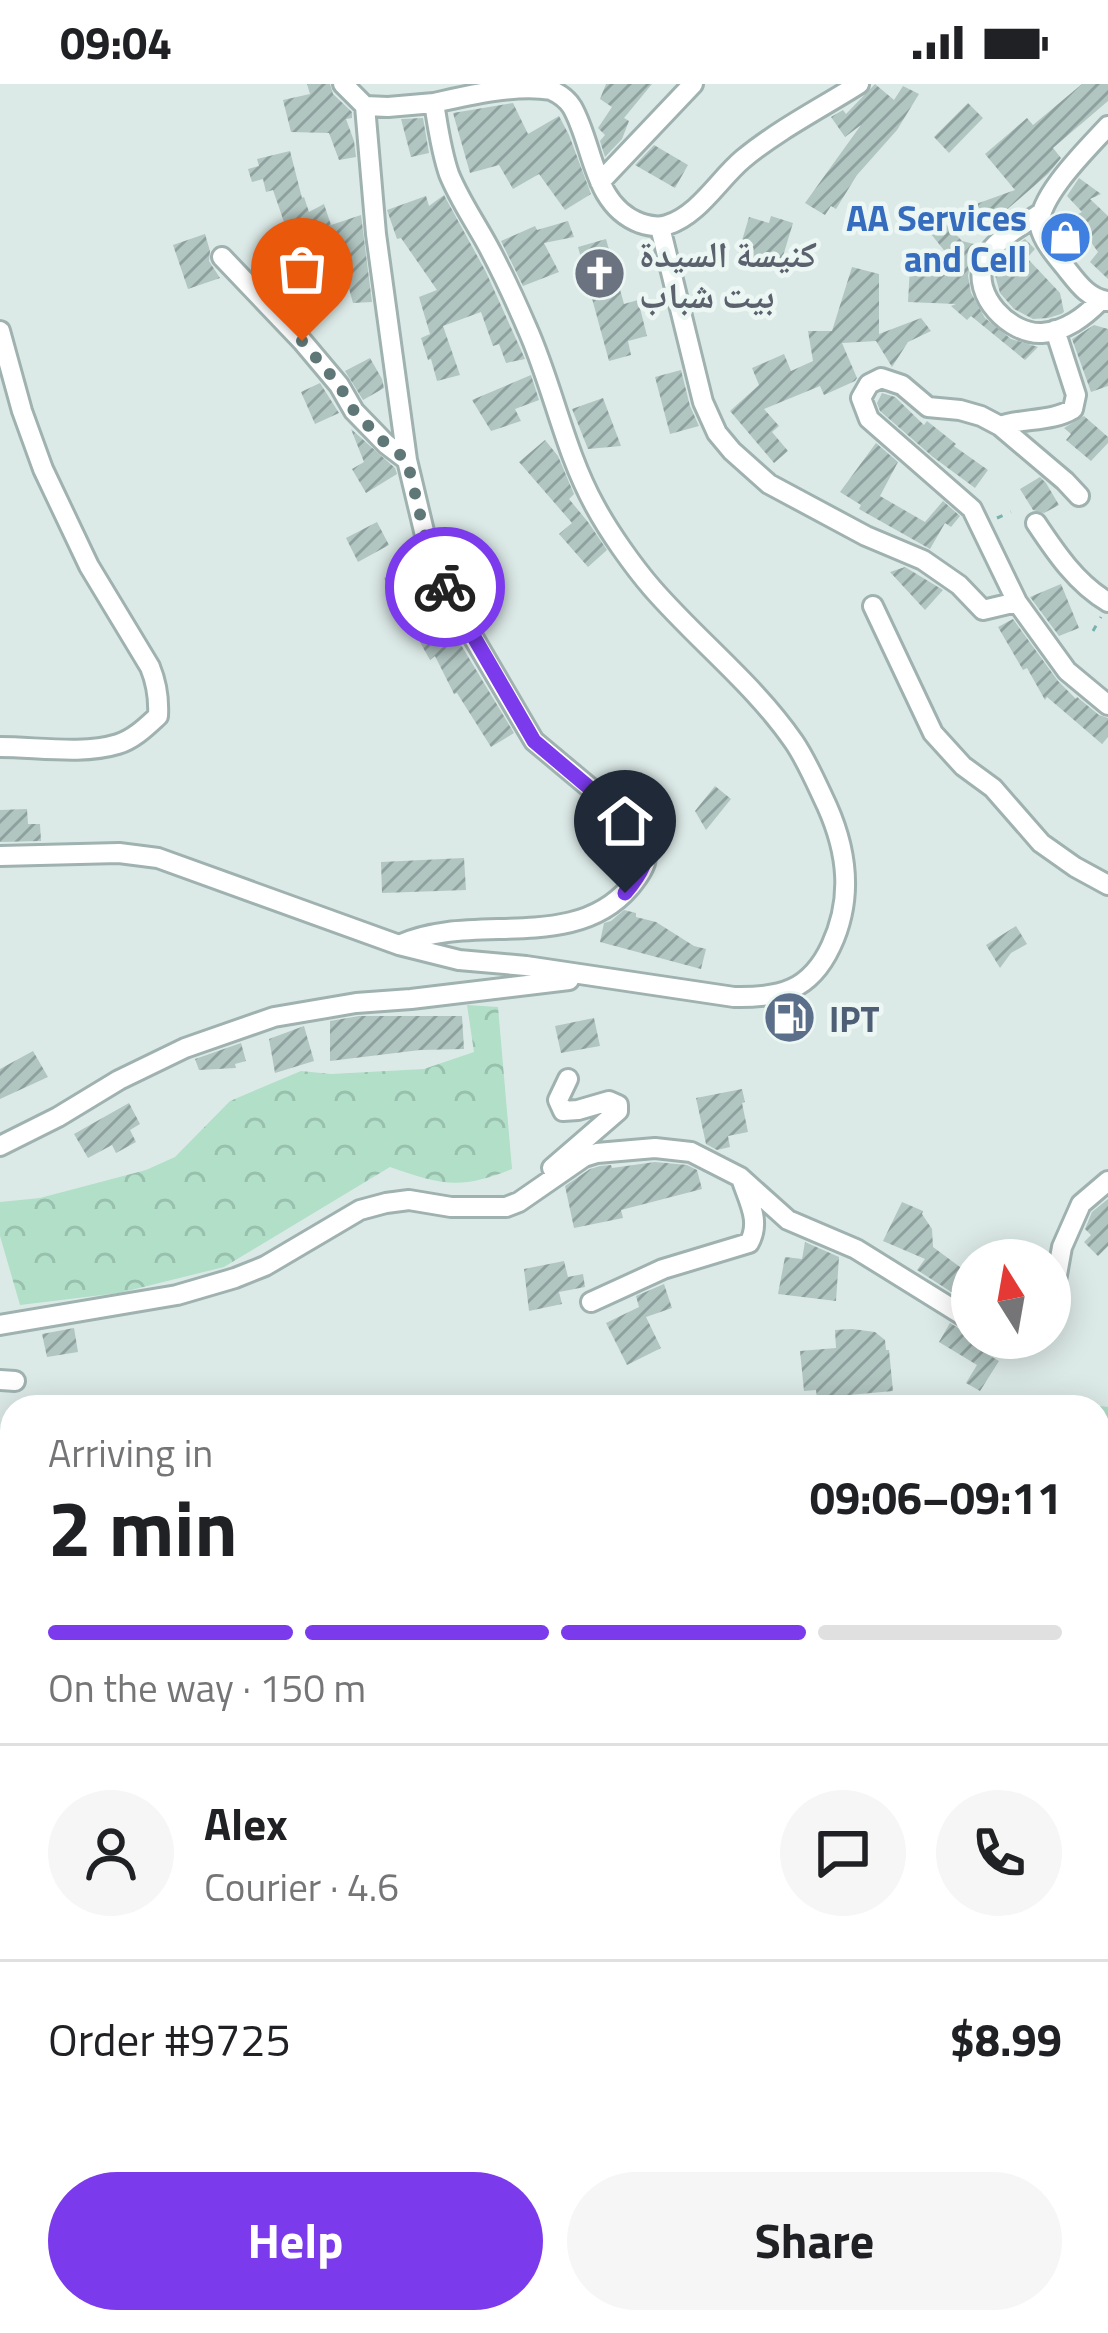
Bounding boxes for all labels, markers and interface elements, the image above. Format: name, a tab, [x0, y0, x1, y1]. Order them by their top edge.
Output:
text: 09:04	[60, 8, 172, 76]
place label: AA Services and Cell	[846, 190, 1027, 286]
shop icon: AA Services and Cell	[1038, 210, 1094, 266]
pin	[251, 218, 353, 341]
place label: كنيسة السيدة بيت شباب	[639, 226, 817, 322]
icon: bag	[269, 236, 335, 302]
church icon: كنيسة السيدة بيت شباب	[572, 246, 628, 302]
courier	[385, 527, 505, 647]
icon: bike	[412, 554, 478, 620]
pin	[574, 770, 676, 893]
icon: home	[592, 788, 658, 854]
fuel station icon: IPT	[762, 990, 818, 1046]
place label: IPT	[829, 991, 880, 1046]
north arrow	[951, 1239, 1071, 1359]
map controls	[951, 1239, 1071, 1359]
text: Arriving in	[48, 1423, 213, 1482]
text: 09:06–09:11	[810, 1463, 1062, 1531]
text: 2 min	[48, 1468, 238, 1586]
text: On the way · 150 m	[48, 1658, 366, 1717]
text: Alex	[204, 1789, 288, 1857]
button: person	[48, 1790, 174, 1916]
button: chat	[780, 1790, 906, 1916]
button: phone	[936, 1790, 1062, 1916]
text: Courier · 4.6	[204, 1857, 399, 1916]
text: Order #9725	[48, 2005, 291, 2073]
text: $8.99	[950, 2005, 1062, 2073]
button: Help	[48, 2172, 543, 2310]
button: Share	[567, 2172, 1062, 2310]

